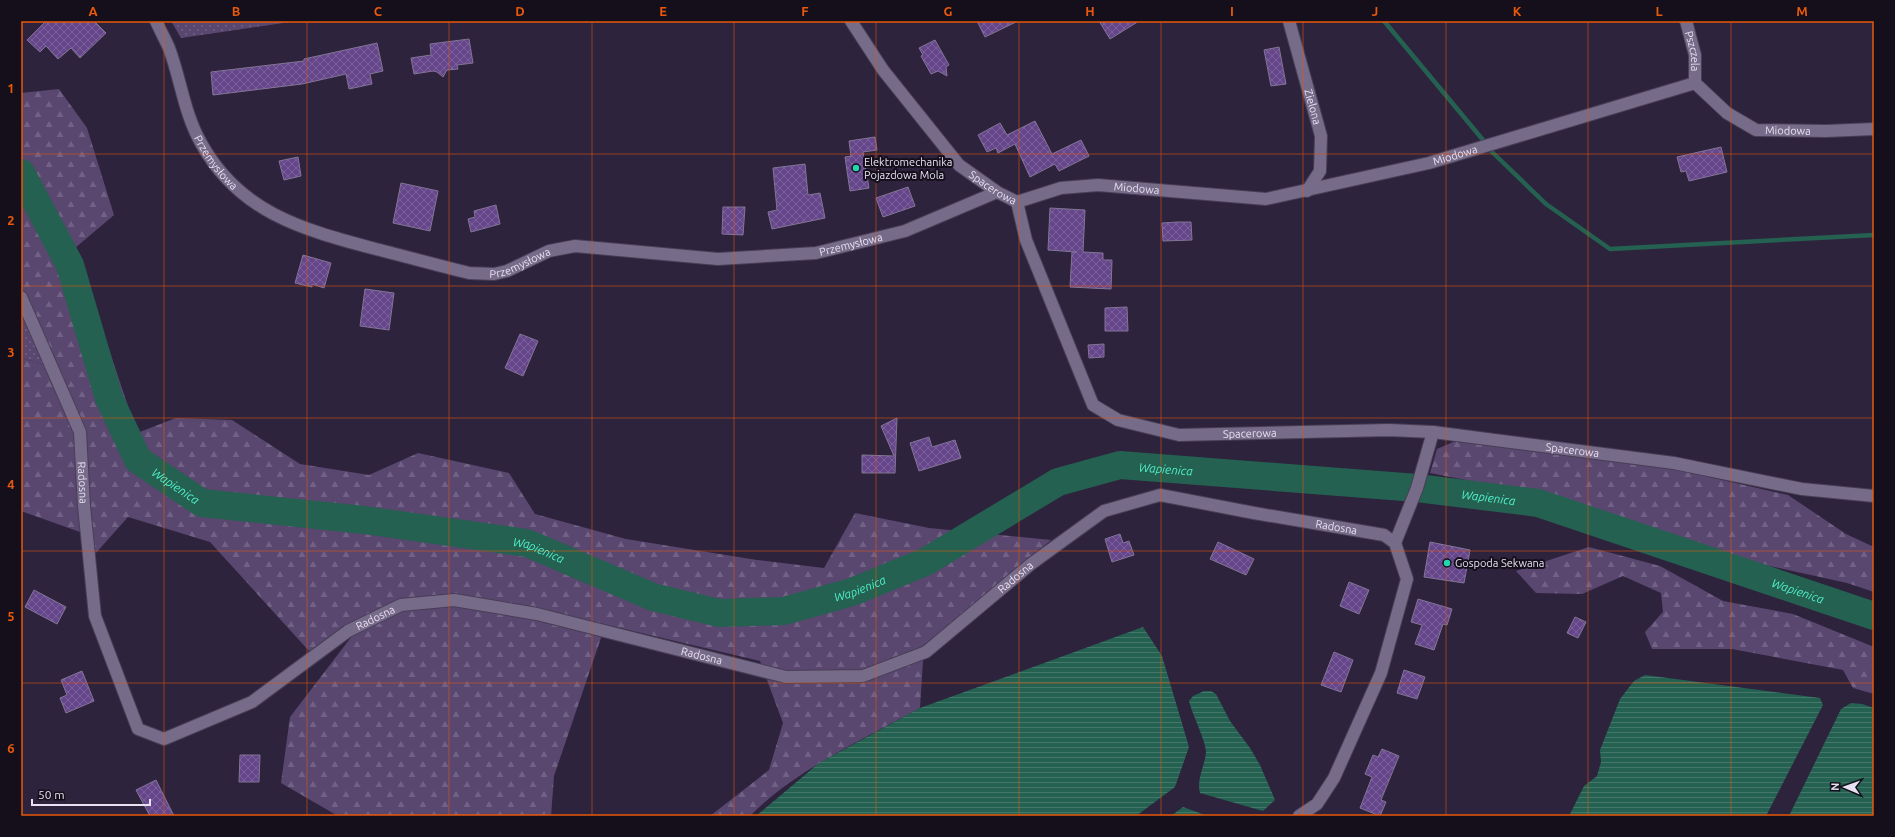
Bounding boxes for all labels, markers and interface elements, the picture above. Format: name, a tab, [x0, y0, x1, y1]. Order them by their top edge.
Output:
text: A	[88, 4, 98, 18]
text: B	[232, 4, 241, 18]
text: C	[374, 4, 383, 18]
text: D	[515, 4, 525, 18]
text: E	[659, 4, 667, 18]
text: F	[801, 4, 809, 18]
text: G	[944, 4, 953, 18]
text: H	[1085, 4, 1095, 18]
text: I	[1230, 4, 1234, 18]
text: J	[1372, 4, 1378, 18]
text: K	[1513, 4, 1522, 18]
text: L	[1655, 4, 1663, 18]
text: M	[1796, 4, 1808, 18]
street label: Pszczela	[1683, 30, 1701, 71]
text: 1	[7, 81, 15, 95]
street label: Zielona	[1302, 88, 1324, 126]
street label: Miodowa	[1765, 124, 1811, 137]
street label: Przemysłowa	[192, 133, 240, 192]
street label: Miodowa	[1431, 143, 1479, 168]
place label: Elektromechanika Pojazdowa Mola	[864, 156, 952, 181]
marker: Elektromechanika Pojazdowa Mola	[851, 163, 861, 173]
street label: Spacerowa	[967, 168, 1019, 207]
street label: Miodowa	[1113, 180, 1160, 196]
text: 2	[7, 213, 15, 227]
street label: Przemysłowa	[818, 231, 884, 258]
street label: Przemysłowa	[489, 245, 552, 280]
text: 3	[7, 345, 15, 359]
street label: Spacerowa	[1223, 427, 1277, 440]
street label: Spacerowa	[1545, 441, 1600, 459]
water label: Wapienica	[1138, 460, 1194, 477]
street label: Radosna	[76, 461, 90, 504]
water label: Wapienica	[150, 465, 202, 506]
text: 4	[7, 477, 15, 491]
water label: Wapienica	[1461, 487, 1517, 507]
street label: Radosna	[1315, 518, 1358, 536]
water label: Wapienica	[512, 535, 567, 565]
place label: Gospoda Sekwana	[1455, 557, 1545, 569]
marker: Gospoda Sekwana	[1442, 558, 1452, 568]
street label: Radosna	[995, 559, 1035, 595]
water label: Wapienica	[832, 572, 888, 603]
water label: Wapienica	[1770, 576, 1826, 605]
street label: Radosna	[354, 603, 397, 632]
text: 5	[7, 609, 15, 623]
street label: Radosna	[680, 645, 724, 667]
text: 6	[7, 741, 15, 755]
north arrow	[1825, 767, 1865, 807]
scale bar	[32, 781, 150, 807]
text: N	[1829, 782, 1841, 791]
text: 50 m	[38, 788, 65, 801]

